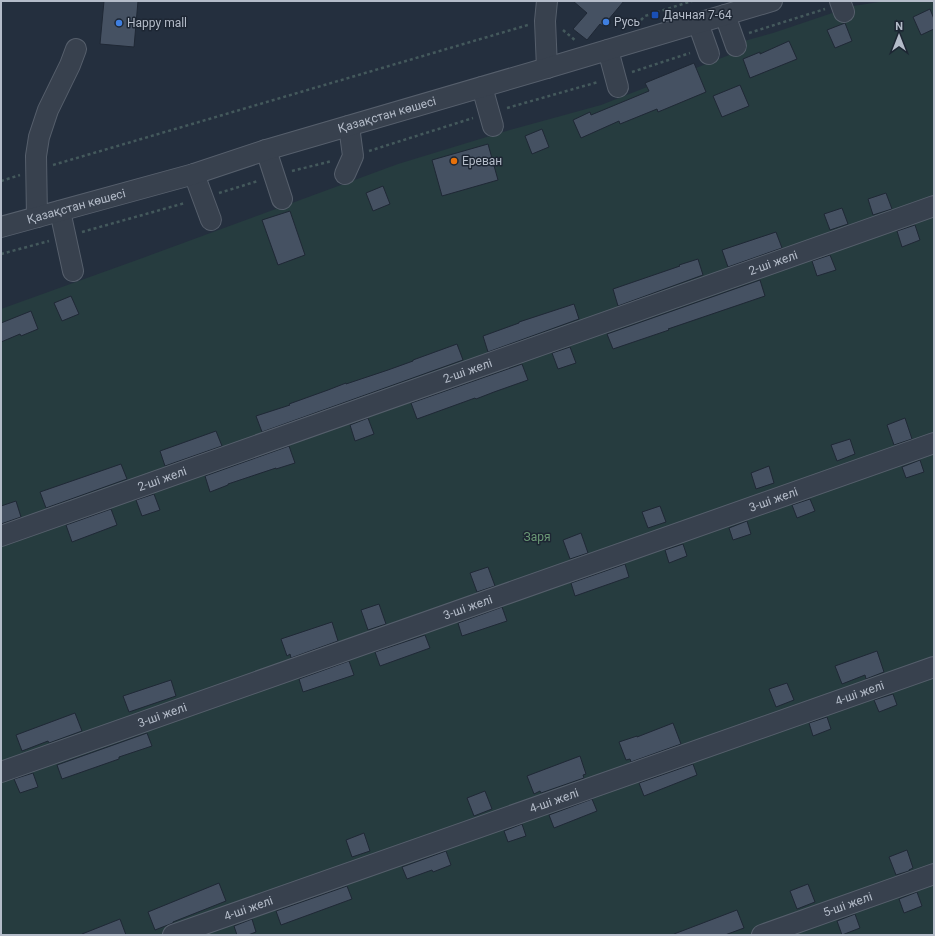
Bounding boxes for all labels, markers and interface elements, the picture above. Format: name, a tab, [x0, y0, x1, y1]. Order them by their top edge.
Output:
place label: Дачная 7-64	[663, 8, 732, 22]
marker: Дачная 7-64	[650, 10, 660, 20]
place label: Русь	[614, 15, 640, 29]
place label: Happy mall	[127, 16, 187, 30]
north arrow	[879, 16, 919, 56]
marker: Русь	[601, 17, 611, 27]
marker: Happy mall	[114, 18, 124, 28]
text: N	[895, 20, 903, 33]
street label: Қазақстан көшесі	[336, 94, 438, 136]
place label: Ереван	[462, 154, 502, 168]
marker: Ереван	[449, 156, 459, 166]
street label: Қазақстан көшесі	[25, 186, 127, 227]
street label: 2-ші желі	[747, 248, 800, 278]
street label: 2-ші желі	[441, 356, 494, 386]
street label: 2-ші желі	[136, 464, 189, 494]
street label: 3-ші желі	[747, 485, 800, 515]
park label: Заря	[524, 530, 550, 544]
street label: 3-ші желі	[441, 592, 494, 622]
street label: 4-ші желі	[833, 678, 886, 708]
street label: 3-ші желі	[136, 700, 189, 730]
street label: 4-ші желі	[528, 786, 581, 816]
street label: 5-ші желі	[821, 889, 874, 920]
street label: 4-ші желі	[222, 893, 275, 924]

